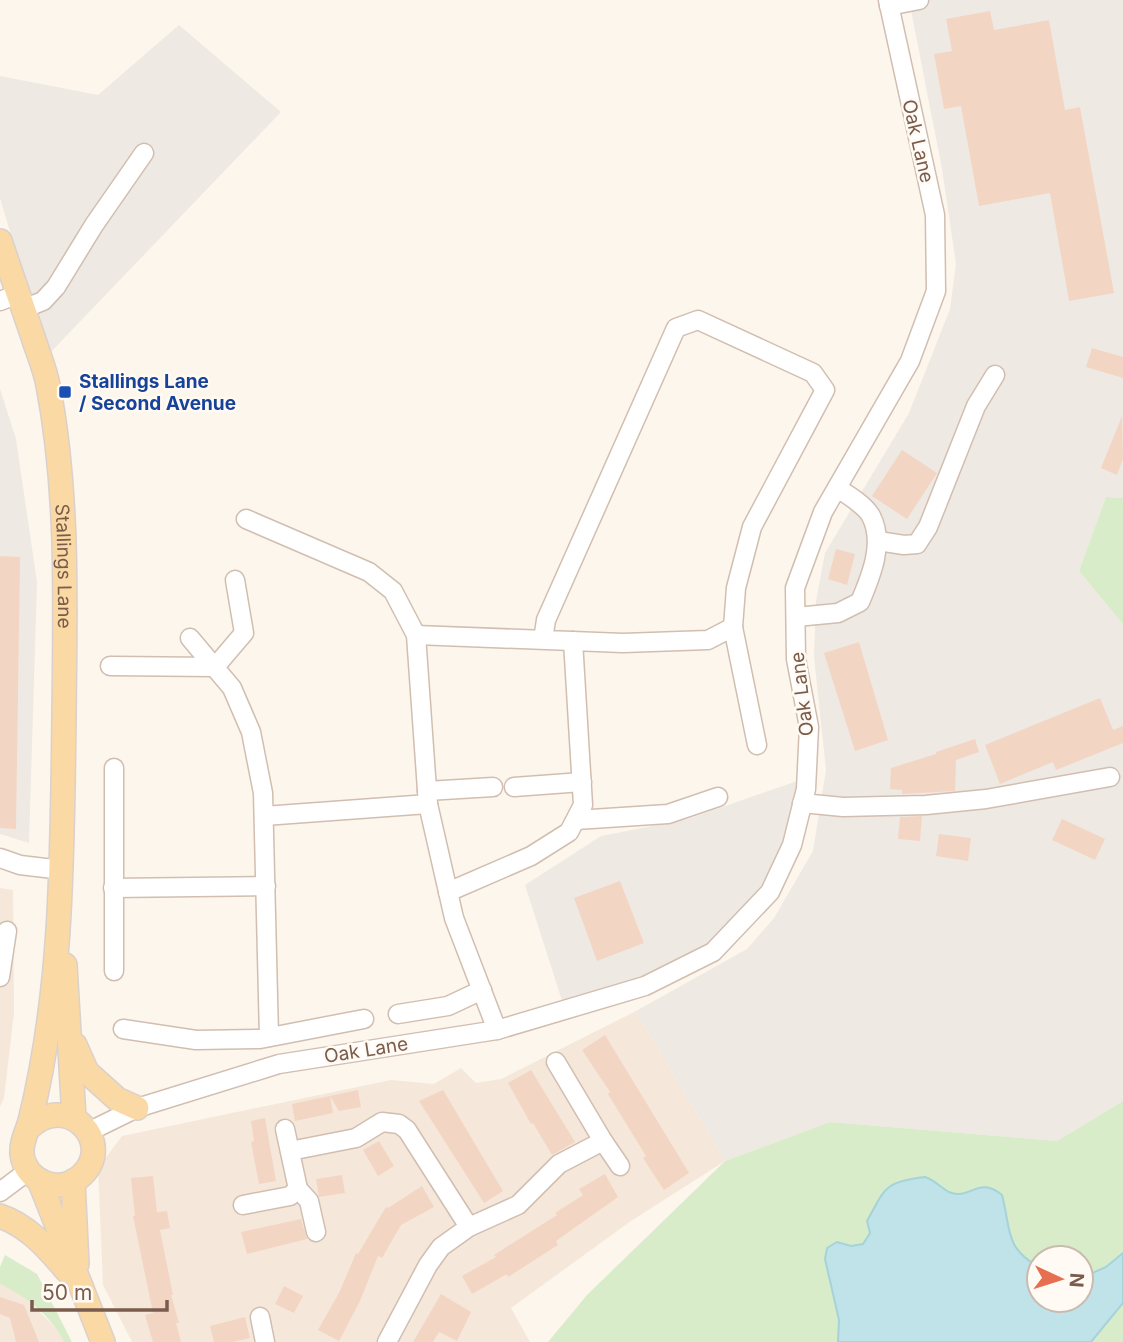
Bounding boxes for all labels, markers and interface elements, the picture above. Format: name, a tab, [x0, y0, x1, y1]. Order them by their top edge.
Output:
street label: Oak Lane	[897, 97, 939, 185]
place label: Stallings Lane / Second Avenue	[79, 370, 236, 415]
marker: Stallings Lane / Second Avenue	[57, 384, 73, 400]
street label: Stallings Lane	[51, 503, 76, 629]
street label: Oak Lane	[785, 651, 819, 737]
street label: Oak Lane	[322, 1032, 410, 1068]
north arrow	[1025, 1244, 1095, 1314]
scale bar	[32, 1268, 166, 1312]
text: N	[1064, 1272, 1088, 1288]
text: 50 m	[42, 1280, 92, 1305]

